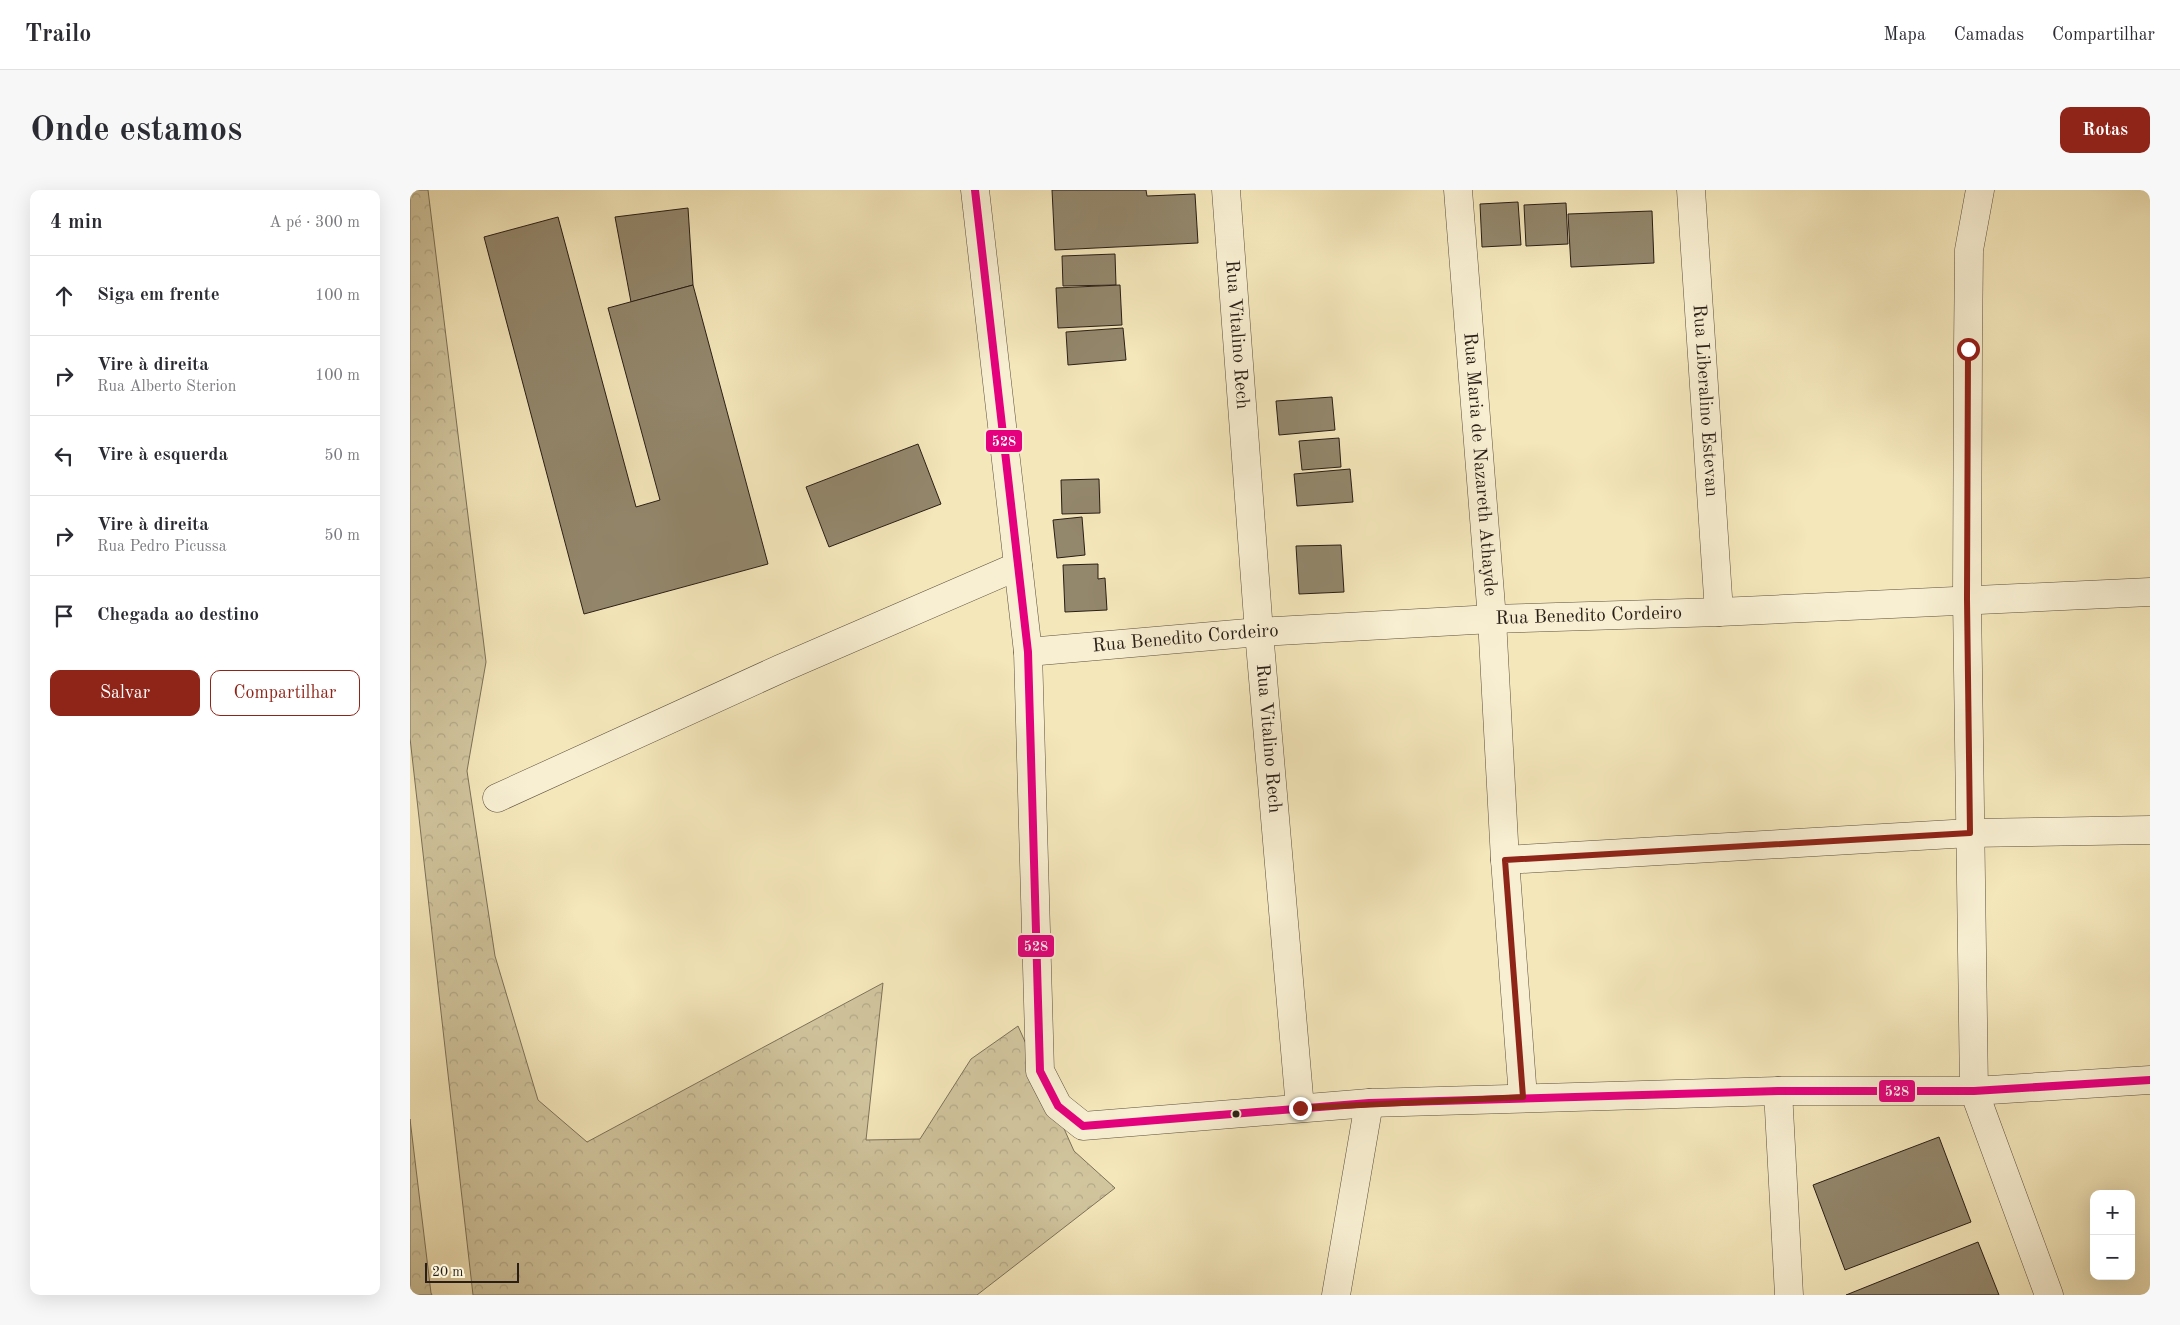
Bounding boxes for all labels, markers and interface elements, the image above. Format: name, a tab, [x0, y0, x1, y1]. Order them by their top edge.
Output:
text: Trailo	[25, 23, 91, 47]
text: Mapa	[1884, 26, 1926, 44]
text: Camadas	[1954, 26, 2024, 44]
text: Compartilhar	[2052, 26, 2155, 44]
button: Rotas	[2060, 107, 2150, 153]
text: Onde estamos	[30, 113, 242, 148]
text: 4 min	[50, 212, 103, 233]
text: A pé · 300 m	[269, 215, 360, 231]
street label: Rua Vitalino Rech	[1222, 259, 1252, 410]
icon: ahead	[50, 282, 78, 310]
text: Siga em frente	[97, 286, 220, 305]
text: 100 m	[315, 288, 360, 304]
street label: Rua Liberalino Estevan	[1689, 303, 1721, 498]
street label: Rua Maria de Nazareth Athayde	[1460, 331, 1500, 597]
route start	[1957, 338, 1980, 361]
text: Vire à direita	[97, 356, 209, 375]
icon: right	[50, 362, 78, 390]
text: 100 m	[315, 368, 360, 384]
text: Rua Alberto Sterion	[97, 379, 236, 395]
line badge: 528	[985, 429, 1023, 453]
text: 528	[992, 435, 1016, 449]
icon: left	[50, 442, 78, 470]
text: Vire à esquerda	[97, 446, 228, 465]
text: 50 m	[324, 448, 360, 464]
text: Vire à direita	[97, 516, 209, 535]
icon: right	[50, 522, 78, 550]
text: 50 m	[324, 528, 360, 544]
text: Rua Pedro Picussa	[97, 539, 227, 555]
icon: arrive	[50, 602, 78, 630]
street label: Rua Benedito Cordeiro	[1495, 604, 1682, 628]
text: Chegada ao destino	[97, 606, 259, 625]
street label: Rua Benedito Cordeiro	[1092, 621, 1279, 656]
street label: Rua Vitalino Rech	[1252, 663, 1284, 814]
button: Salvar	[50, 670, 200, 716]
button: Compartilhar	[210, 670, 360, 716]
line badge: 528	[1017, 934, 1055, 958]
text: 528	[1024, 940, 1048, 954]
line badge: 528	[1878, 1079, 1916, 1103]
text: 528	[1885, 1085, 1909, 1099]
route end	[1289, 1097, 1312, 1120]
unlabelled marker	[1231, 1109, 1241, 1119]
map controls	[2090, 1190, 2135, 1280]
button: +	[2090, 1190, 2135, 1235]
button: −	[2090, 1235, 2135, 1280]
scale bar	[425, 1260, 519, 1283]
text: 20 m	[432, 1265, 463, 1279]

